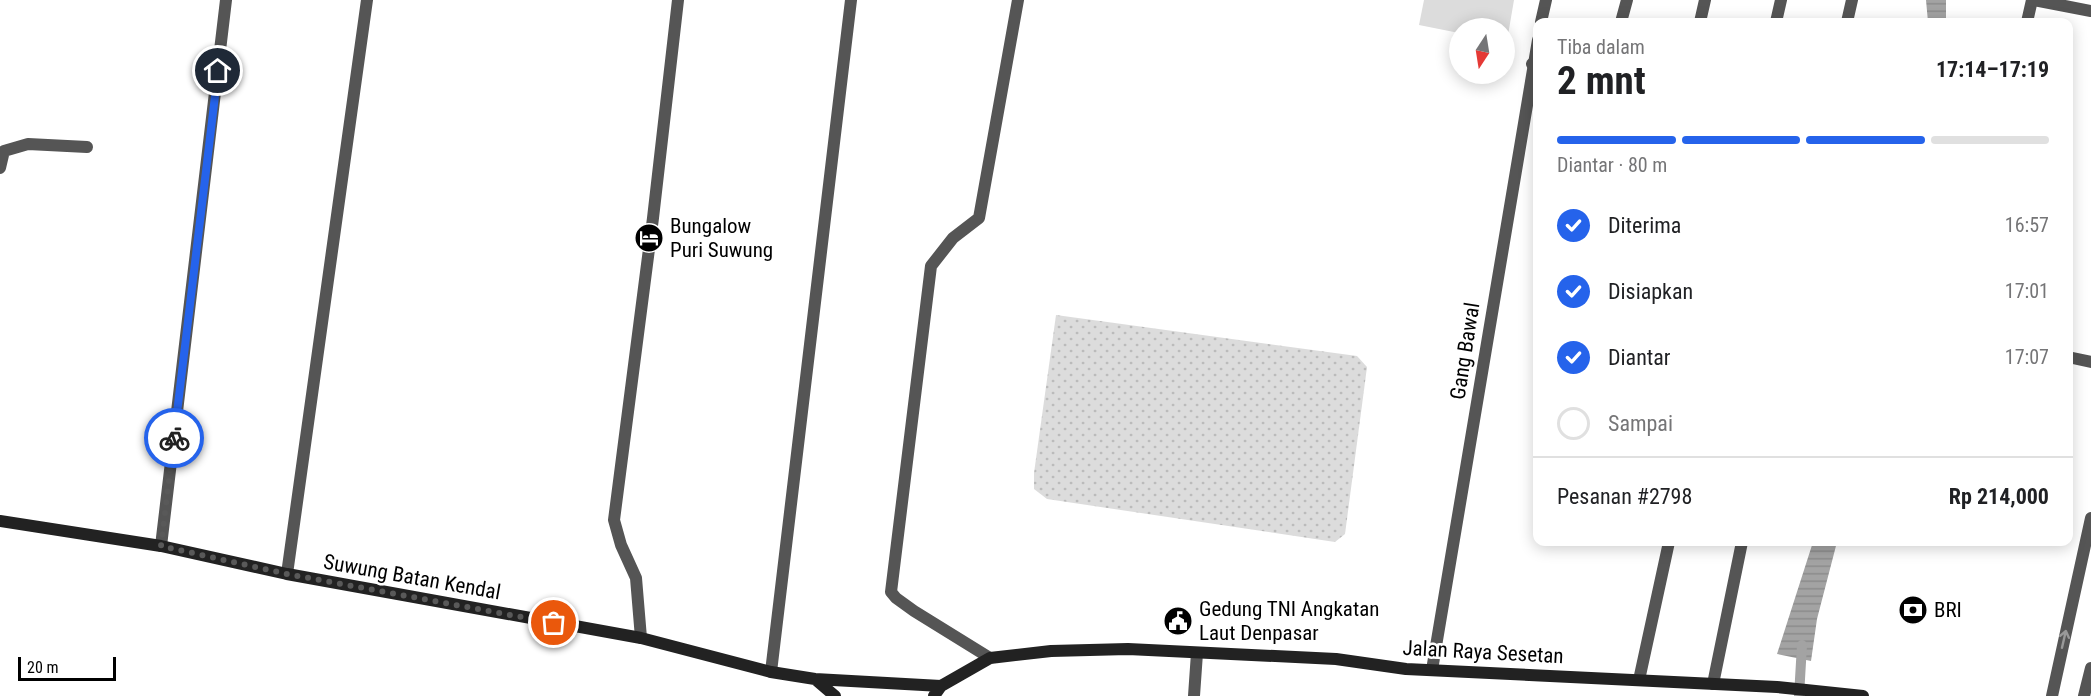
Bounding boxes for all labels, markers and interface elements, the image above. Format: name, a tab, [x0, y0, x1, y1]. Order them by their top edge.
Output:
north arrow	[1449, 18, 1515, 84]
map controls	[1449, 18, 1515, 84]
text: Tiba dalam	[1557, 35, 1645, 59]
pin	[192, 45, 243, 96]
icon: home	[201, 54, 234, 87]
text: 17:14–17:19	[1936, 57, 2049, 82]
text: 2 mnt	[1557, 58, 1646, 104]
text: Diantar · 80 m	[1557, 153, 1667, 177]
icon: check	[1557, 209, 1590, 242]
text: Diterima	[1608, 213, 1681, 238]
text: 16:57	[2005, 213, 2049, 237]
place label: Bungalow Puri Suwung	[670, 214, 773, 262]
hotel icon: Bungalow Puri Suwung	[633, 222, 665, 254]
icon: check	[1557, 275, 1590, 308]
text: Disiapkan	[1608, 279, 1693, 304]
text: 17:01	[2005, 279, 2049, 303]
street label: Gang Bawal	[1445, 301, 1485, 401]
icon: check	[1557, 341, 1590, 374]
text: Diantar	[1608, 345, 1671, 370]
text: 17:07	[2005, 345, 2049, 369]
courier	[144, 408, 204, 468]
text: Sampai	[1608, 411, 1673, 436]
icon: bike	[158, 422, 191, 455]
text: Pesanan #2798	[1557, 484, 1692, 509]
text: Rp 214,000	[1949, 484, 2049, 509]
street label: Suwung Batan Kendal	[322, 550, 502, 604]
bank icon: BRI	[1897, 594, 1929, 626]
pin	[528, 597, 579, 648]
place label: Gedung TNI Angkatan Laut Denpasar	[1199, 597, 1379, 645]
place label: BRI	[1934, 598, 1962, 622]
public building icon: Gedung TNI Angkatan Laut Denpasar	[1162, 605, 1194, 637]
icon: bag	[537, 606, 570, 639]
one-way arrow	[2059, 630, 2071, 649]
street label: Jalan Raya Sesetan	[1402, 636, 1564, 668]
scale bar	[18, 654, 116, 682]
text: 20 m	[27, 658, 59, 677]

